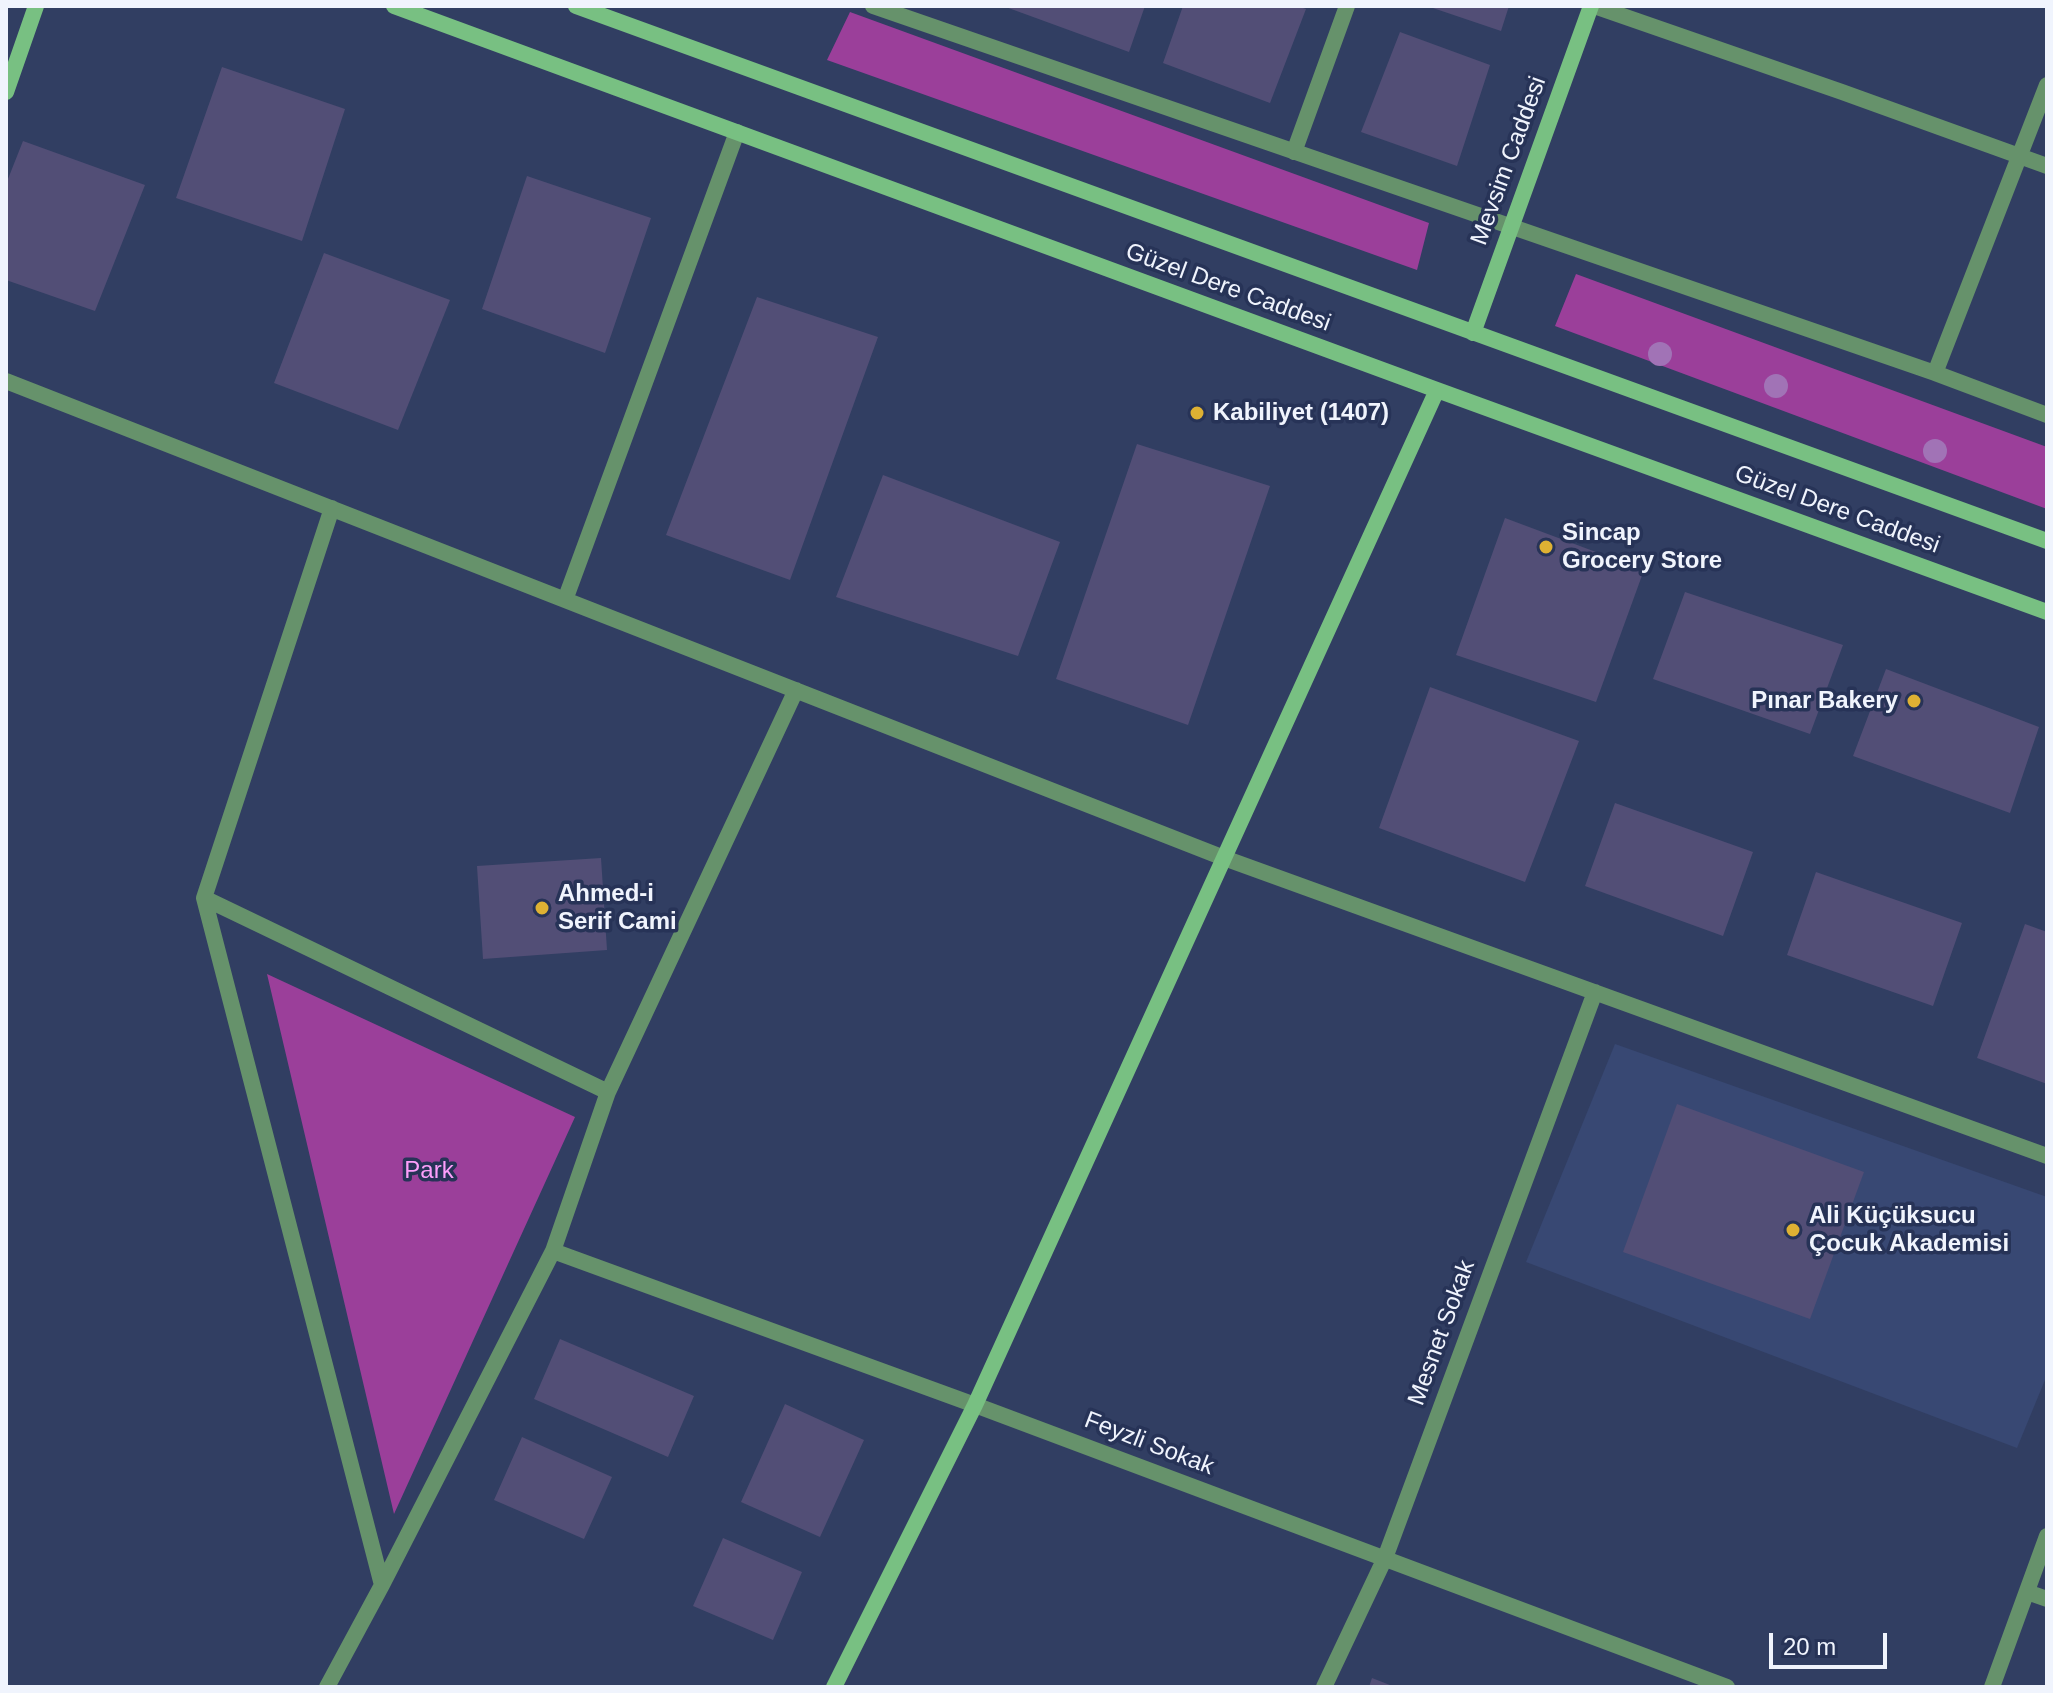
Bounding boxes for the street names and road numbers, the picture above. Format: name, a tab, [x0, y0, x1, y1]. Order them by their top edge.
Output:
street label: Mevsim Caddesi	[1465, 73, 1553, 249]
street label: Güzel Dere Caddesi	[1122, 238, 1334, 338]
street label: Güzel Dere Caddesi	[1731, 460, 1943, 560]
street label: Mesnet Sokak	[1402, 1257, 1482, 1409]
street label: Feyzli Sokak	[1080, 1406, 1218, 1482]

